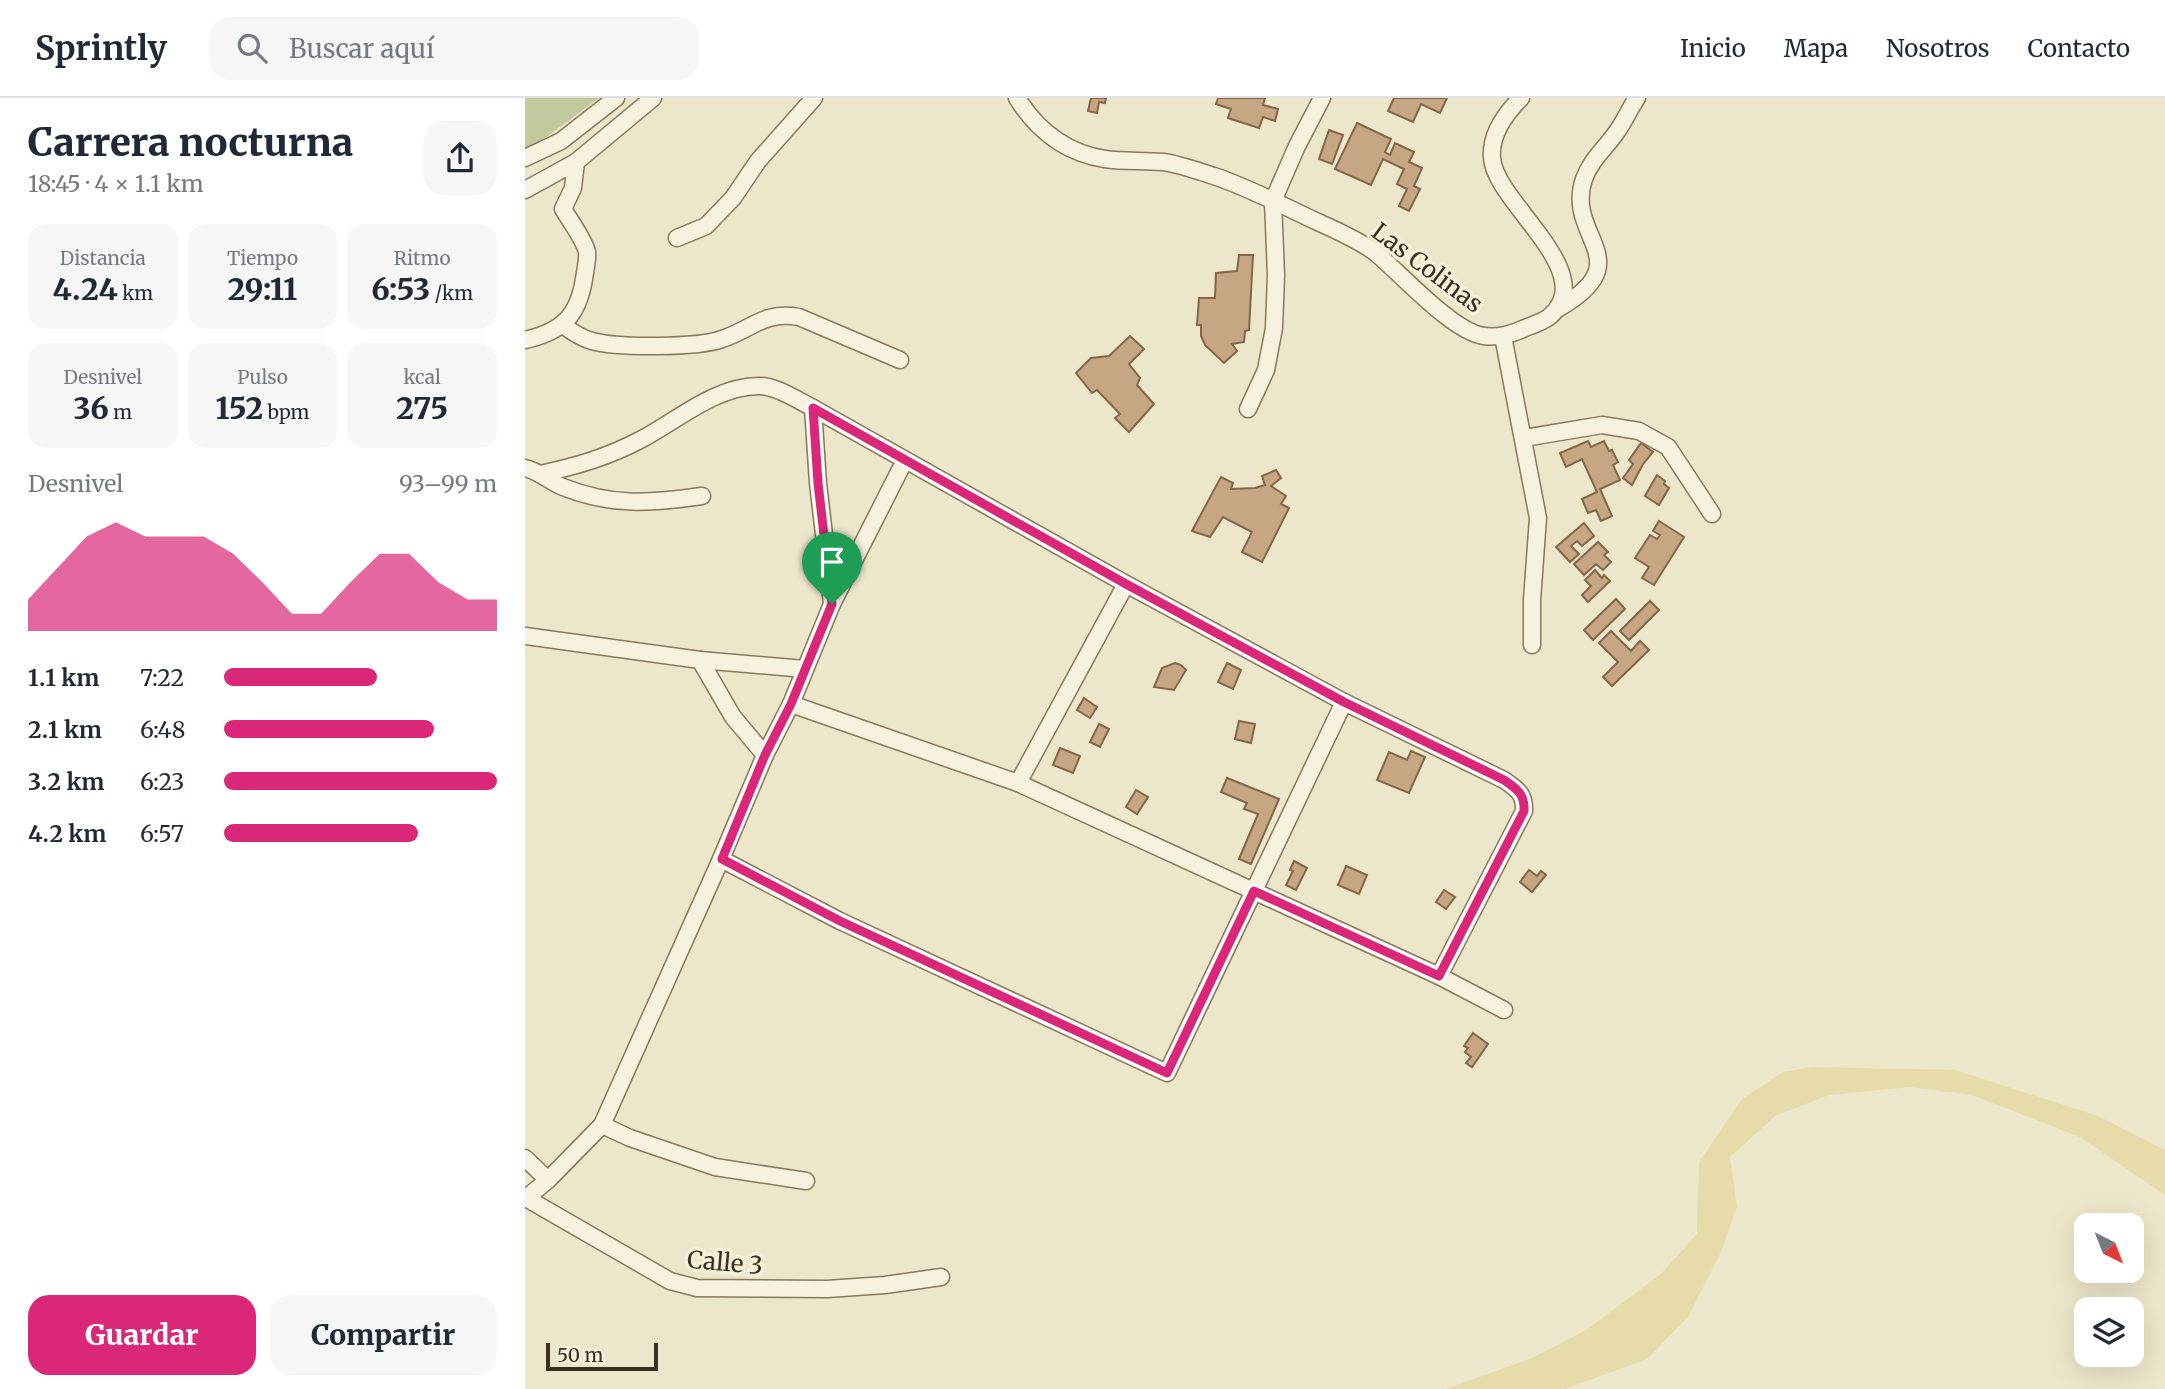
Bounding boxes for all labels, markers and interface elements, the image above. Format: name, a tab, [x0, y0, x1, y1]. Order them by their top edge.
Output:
search box	[209, 17, 699, 80]
text: Sprintly	[35, 28, 167, 69]
icon: search	[233, 29, 271, 67]
text: Buscar aquí	[289, 32, 434, 65]
text: Inicio	[1680, 33, 1746, 64]
text: Mapa	[1784, 33, 1848, 64]
text: Nosotros	[1886, 33, 1990, 64]
text: Contacto	[2028, 33, 2130, 64]
text: Carrera nocturna	[28, 119, 353, 166]
button: share	[423, 121, 497, 195]
text: 18:45 · 4 × 1.1 km	[28, 169, 204, 198]
street label: Las Colinas	[1366, 216, 1489, 319]
text: Distancia	[60, 246, 146, 270]
text: Tiempo	[227, 246, 298, 270]
text: Ritmo	[394, 246, 450, 270]
text: 4.24	[53, 270, 118, 308]
text: 29:11	[228, 270, 297, 308]
text: 6:53	[371, 270, 430, 308]
text: km	[118, 281, 153, 305]
text: /km	[430, 281, 473, 305]
text: Desnivel	[63, 365, 142, 389]
text: Pulso	[237, 365, 288, 389]
text: kcal	[403, 365, 441, 389]
text: 36	[73, 389, 109, 427]
text: 152	[216, 389, 263, 427]
text: 275	[396, 389, 448, 427]
text: m	[109, 400, 132, 424]
text: bpm	[263, 400, 309, 424]
text: Desnivel	[28, 469, 123, 498]
text: 93–99 m	[399, 469, 497, 498]
pin	[802, 532, 862, 604]
icon: arrive	[813, 543, 851, 581]
text: 1.1 km	[28, 663, 99, 692]
text: 7:22	[140, 663, 184, 692]
text: 2.1 km	[28, 715, 102, 744]
text: 6:48	[140, 715, 185, 744]
text: 3.2 km	[28, 767, 105, 796]
text: 6:23	[140, 767, 184, 796]
text: 4.2 km	[28, 819, 106, 848]
text: 6:57	[140, 819, 184, 848]
north arrow	[2074, 1213, 2144, 1283]
map controls	[2074, 1213, 2144, 1367]
street label: Calle 3	[686, 1244, 764, 1281]
button: Guardar	[28, 1295, 256, 1375]
button: Compartir	[270, 1295, 497, 1375]
button: layers	[2074, 1297, 2144, 1367]
scale bar	[546, 1340, 658, 1372]
text: 50 m	[557, 1343, 603, 1367]

